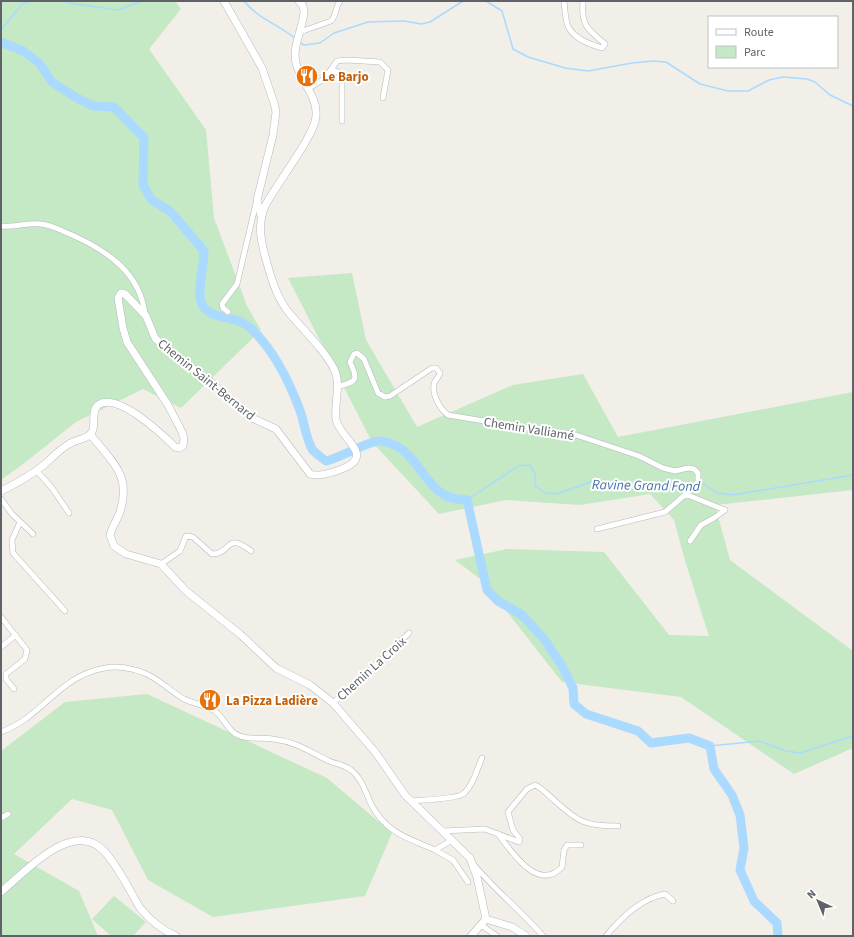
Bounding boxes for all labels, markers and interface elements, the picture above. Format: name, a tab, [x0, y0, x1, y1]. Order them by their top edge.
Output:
legend	[708, 16, 838, 68]
text: Route	[744, 24, 774, 41]
text: Parc	[744, 44, 766, 61]
restaurant icon: Le Barjo	[294, 63, 320, 89]
place label: Le Barjo	[322, 68, 369, 86]
street label: Chemin Saint-Bernard	[154, 335, 259, 425]
street label: Chemin Valliamé	[482, 413, 575, 445]
water label: Ravine Grand Fond	[592, 475, 701, 497]
street label: Chemin La Croix	[333, 632, 411, 705]
restaurant icon: La Pizza Ladière	[197, 687, 223, 713]
place label: La Pizza Ladière	[226, 692, 318, 710]
north arrow	[798, 881, 838, 921]
text: N	[804, 886, 819, 902]

